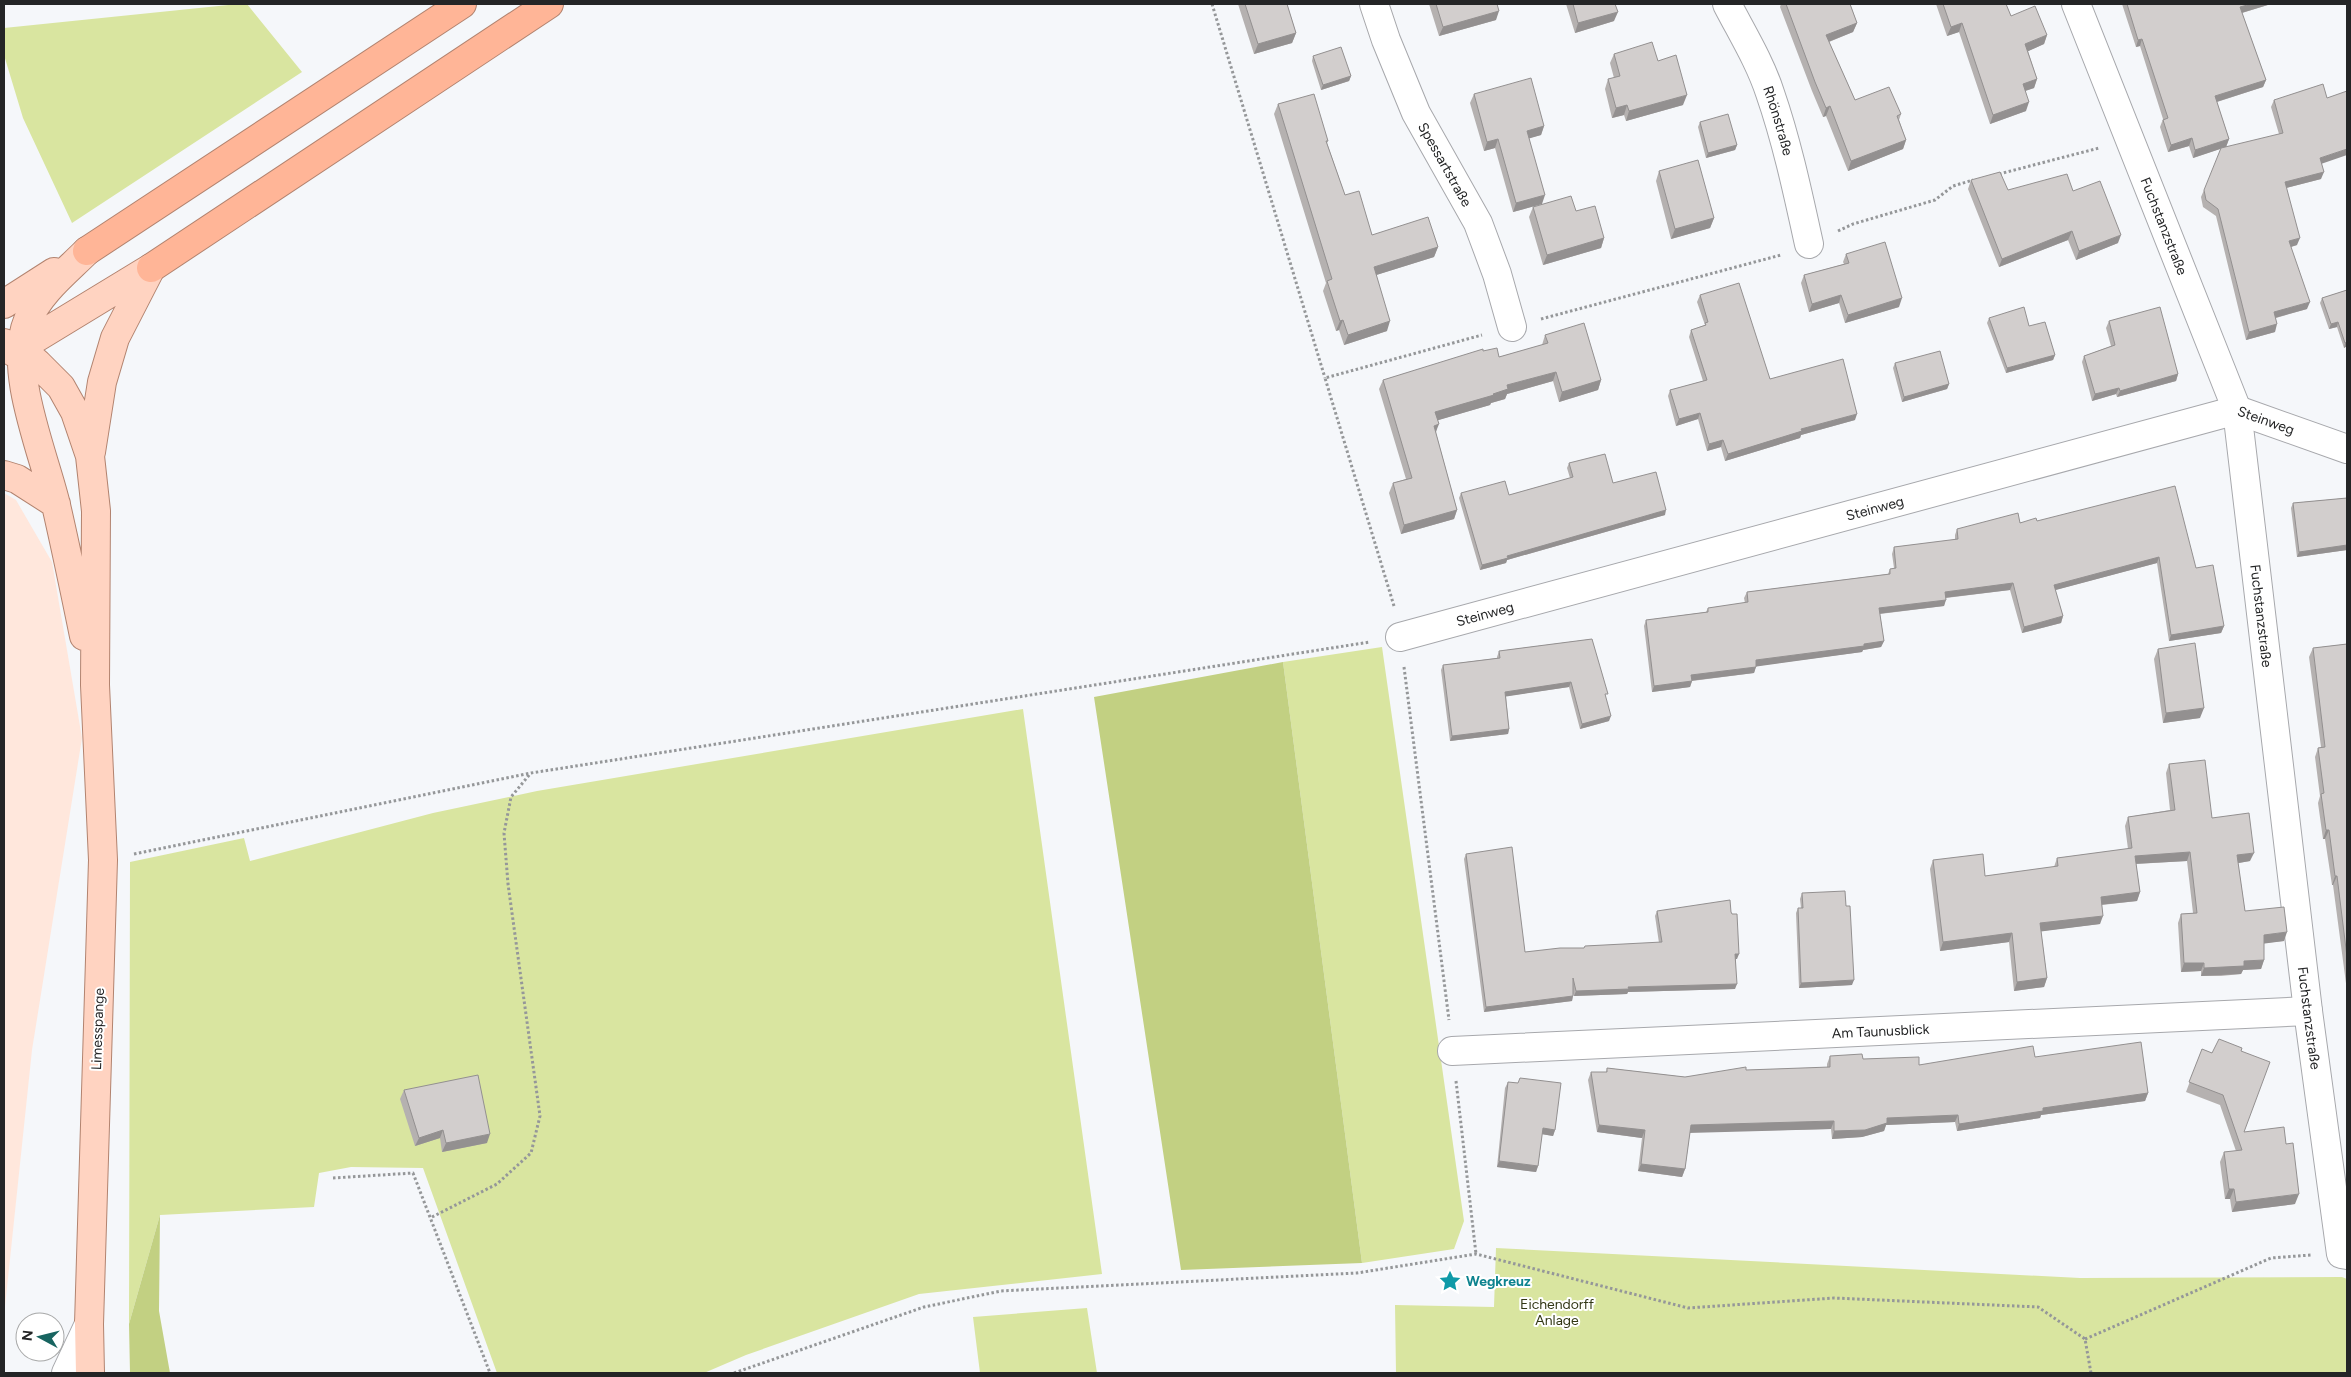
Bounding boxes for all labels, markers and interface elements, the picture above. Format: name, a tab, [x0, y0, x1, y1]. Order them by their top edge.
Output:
street label: Rhönstraße	[1760, 84, 1797, 158]
street label: Spessartstraße	[1415, 119, 1476, 210]
street label: Fuchstanzstraße	[2137, 175, 2191, 278]
street label: Steinweg	[2235, 402, 2297, 438]
street label: Steinweg	[1844, 492, 1906, 524]
street label: Fuchstanzstraße	[2247, 563, 2276, 669]
street label: Steinweg	[1454, 598, 1516, 630]
street label: Fuchstanzstraße	[2294, 966, 2324, 1071]
street label: Limesspange	[88, 987, 108, 1070]
street label: Am Taunusblick	[1831, 1020, 1930, 1042]
place icon: Wegkreuz	[1437, 1268, 1463, 1294]
place label: Wegkreuz	[1466, 1273, 1531, 1290]
park label: Eichendorff Anlage	[1520, 1296, 1595, 1329]
north arrow	[15, 1312, 65, 1362]
text: N	[18, 1329, 37, 1342]

